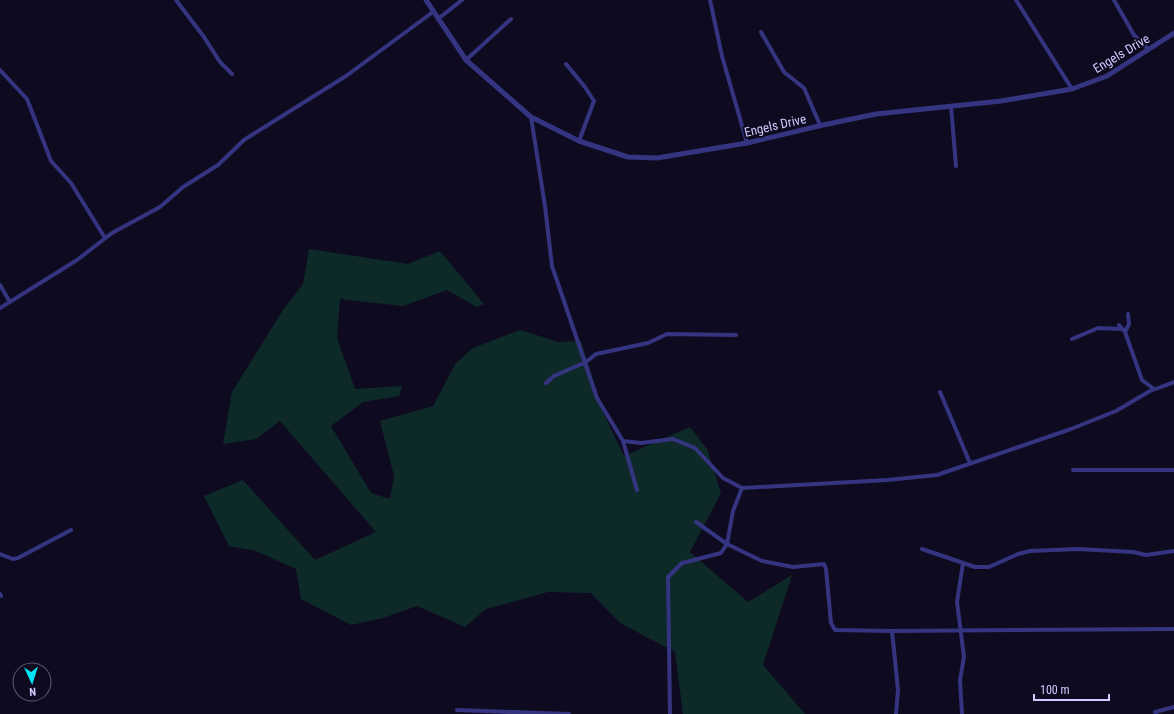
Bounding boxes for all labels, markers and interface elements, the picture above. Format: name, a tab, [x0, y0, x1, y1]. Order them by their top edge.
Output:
street label: Engels Drive	[1090, 31, 1152, 76]
street label: Engels Drive	[743, 111, 808, 140]
north arrow	[12, 662, 52, 702]
scale bar	[1034, 676, 1109, 702]
text: 100 m	[1040, 683, 1070, 697]
text: N	[29, 685, 36, 698]

